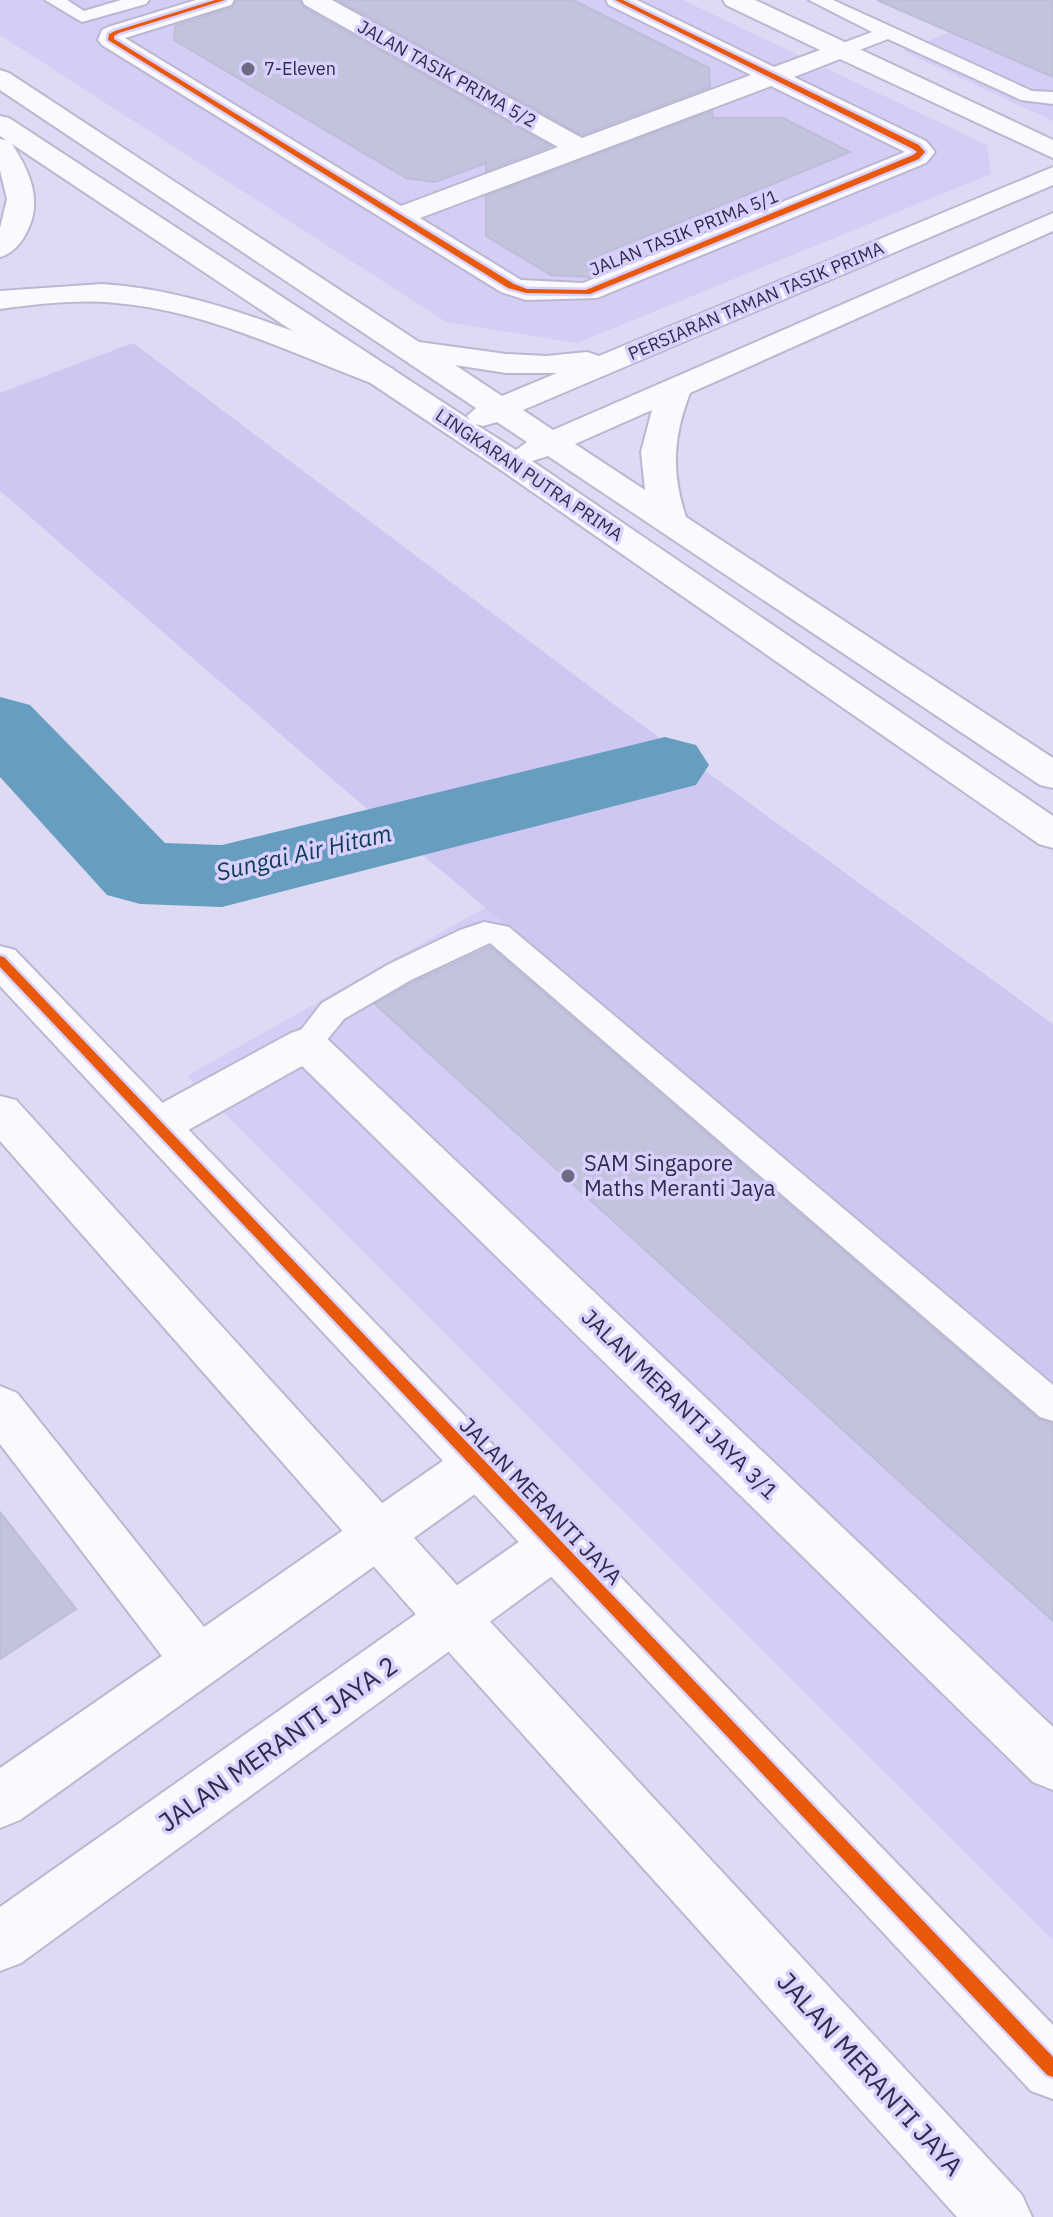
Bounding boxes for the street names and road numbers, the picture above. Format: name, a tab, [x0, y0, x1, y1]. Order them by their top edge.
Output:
street label: JALAN TASIK PRIMA 5/2	[354, 15, 541, 132]
street label: JALAN TASIK PRIMA 5/1	[586, 184, 781, 281]
street label: PERSIARAN TAMAN TASIK PRIMA	[624, 236, 888, 365]
street label: LINGKARAN PUTRA PRIMA	[431, 403, 628, 546]
street label: JALAN MERANTI JAYA 3/1	[576, 1302, 785, 1505]
street label: JALAN MERANTI JAYA	[454, 1411, 629, 1591]
street label: JALAN MERANTI JAYA 2	[151, 1648, 404, 1839]
street label: JALAN MERANTI JAYA	[770, 1964, 971, 2183]

